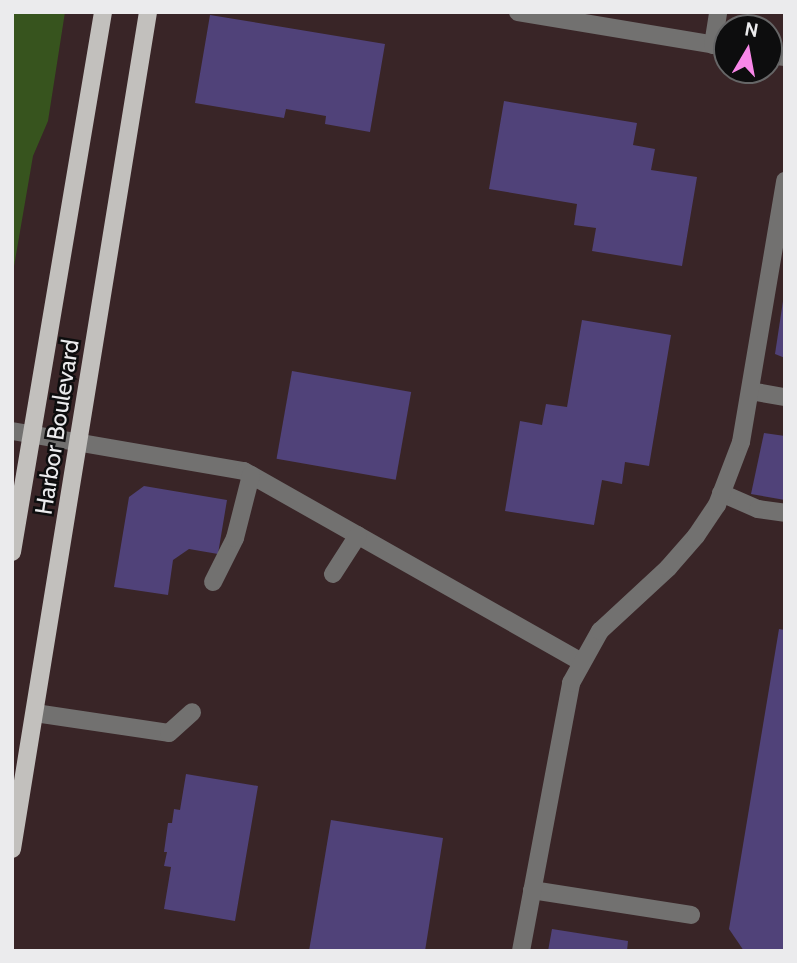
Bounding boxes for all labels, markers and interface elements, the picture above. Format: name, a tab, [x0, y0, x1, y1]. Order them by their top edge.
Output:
north arrow	[713, 14, 783, 84]
text: N	[743, 17, 760, 42]
street label: Harbor Boulevard	[29, 337, 85, 517]

